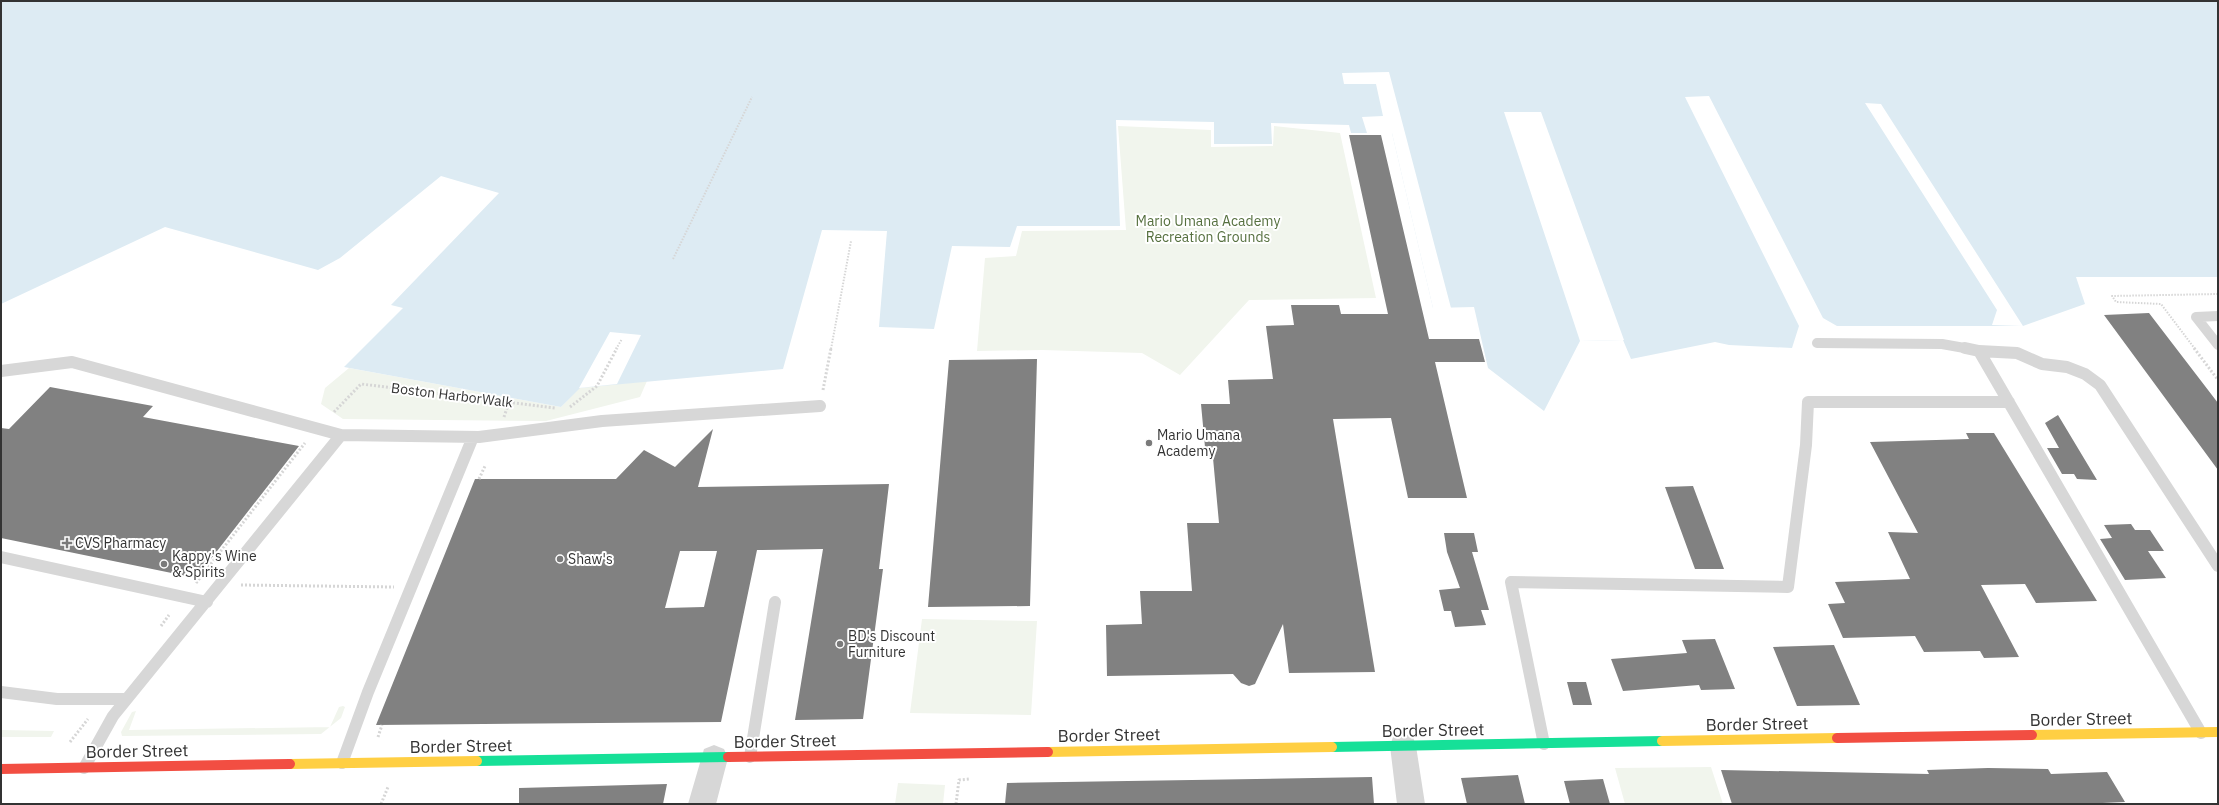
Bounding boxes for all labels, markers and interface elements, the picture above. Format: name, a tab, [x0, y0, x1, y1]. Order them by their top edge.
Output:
park label: Mario Umana Academy Recreation Grounds	[1136, 212, 1280, 246]
street label: Boston HarborWalk	[390, 379, 514, 411]
place label: Mario Umana Academy	[1157, 426, 1241, 460]
marker: Mario Umana Academy	[1144, 438, 1154, 448]
place label: CVS Pharmacy	[75, 534, 166, 552]
marker: CVS Pharmacy	[62, 538, 72, 548]
place label: Kappy's Wine & Spirits	[172, 547, 257, 581]
place label: Shaw's	[568, 550, 613, 568]
marker: Shaw's	[555, 554, 565, 564]
marker: Kappy's Wine & Spirits	[159, 559, 169, 569]
place label: BD's Discount Furniture	[848, 627, 935, 661]
marker: BD's Discount Furniture	[835, 639, 845, 649]
street label: Border Street	[2029, 707, 2133, 731]
street label: Border Street	[1705, 712, 1809, 736]
street label: Border Street	[1381, 718, 1485, 742]
street label: Border Street	[1057, 723, 1161, 747]
street label: Border Street	[733, 729, 837, 753]
street label: Border Street	[409, 734, 513, 758]
street label: Border Street	[85, 739, 189, 763]

